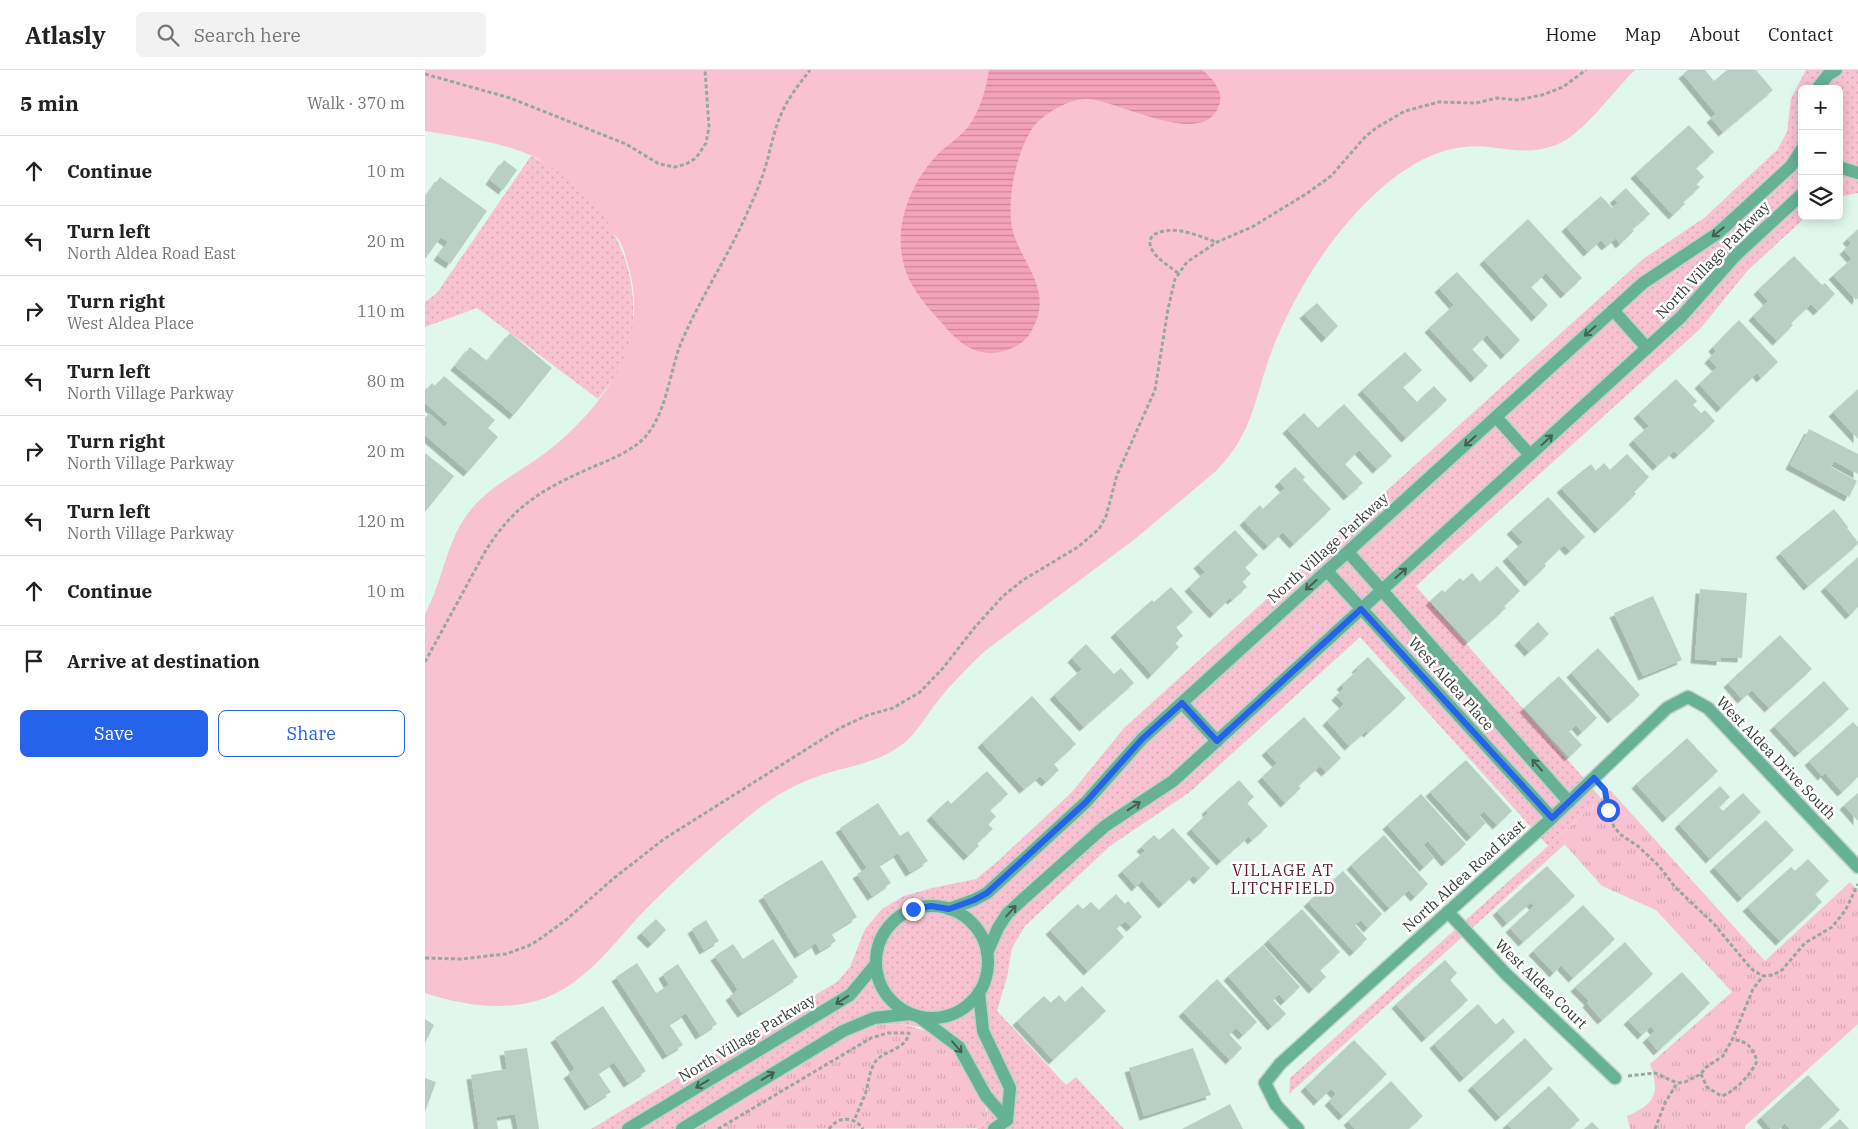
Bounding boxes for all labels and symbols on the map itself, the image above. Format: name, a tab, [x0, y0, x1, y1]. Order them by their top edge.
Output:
street label: North Village Parkway	[1651, 197, 1774, 323]
one-way arrow	[1711, 227, 1725, 237]
one-way arrow	[1584, 325, 1596, 337]
one-way arrow	[1541, 434, 1553, 446]
one-way arrow	[1463, 435, 1476, 446]
street label: North Village Parkway	[1263, 488, 1392, 607]
one-way arrow	[1395, 567, 1408, 579]
one-way arrow	[1304, 579, 1317, 591]
street label: West Aldea Place	[1404, 633, 1498, 734]
street label: West Aldea Drive South	[1713, 692, 1840, 823]
one-way arrow	[1531, 759, 1543, 772]
route start	[1597, 799, 1620, 822]
one-way arrow	[1127, 801, 1141, 811]
street label: North Aldea Road East	[1399, 816, 1529, 936]
district label: VILLAGE AT LITCHFIELD	[1231, 860, 1335, 898]
route end	[902, 898, 925, 921]
one-way arrow	[1005, 905, 1017, 918]
street label: West Aldea Court	[1491, 935, 1591, 1032]
street label: North Village Parkway	[675, 989, 819, 1086]
one-way arrow	[835, 995, 849, 1005]
one-way arrow	[952, 1040, 963, 1053]
one-way arrow	[761, 1071, 775, 1081]
one-way arrow	[696, 1080, 710, 1090]

